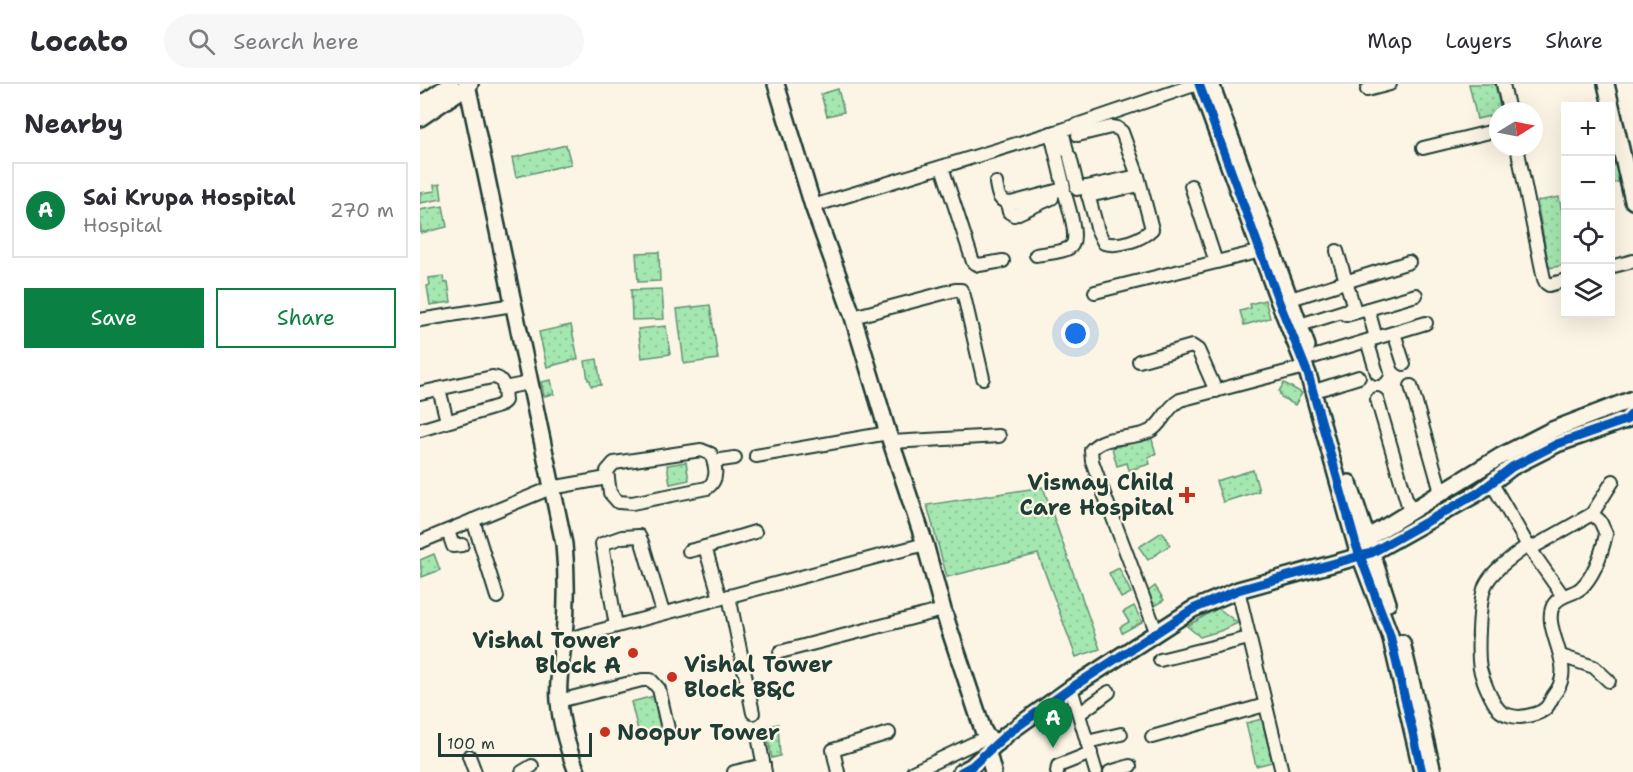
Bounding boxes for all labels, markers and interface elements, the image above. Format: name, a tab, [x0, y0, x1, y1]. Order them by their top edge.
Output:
search box	[164, 14, 584, 68]
text: Locato	[30, 22, 128, 60]
icon: search	[185, 25, 218, 58]
text: Search here	[233, 27, 359, 56]
text: Map	[1367, 27, 1412, 55]
text: Layers	[1445, 27, 1512, 55]
text: Share	[1545, 27, 1603, 55]
north arrow	[1489, 102, 1543, 156]
map controls	[1561, 102, 1615, 318]
button: +	[1561, 102, 1615, 156]
text: Nearby	[24, 106, 123, 141]
button: −	[1561, 156, 1615, 210]
text: Sai Krupa Hospital	[83, 183, 296, 212]
text: A	[38, 197, 53, 223]
text: 270 m	[330, 197, 394, 223]
button: locate	[1561, 210, 1615, 264]
text: Hospital	[83, 212, 162, 238]
button: layers	[1561, 264, 1615, 318]
button: Save	[24, 288, 204, 348]
button: Share	[216, 288, 396, 348]
your location	[1061, 319, 1090, 348]
place label: Vismay Child Care Hospital	[1019, 468, 1174, 522]
marker: Vismay Child Care Hospital	[1178, 486, 1196, 504]
place label: Vishal Tower Block A	[472, 626, 621, 680]
marker: Vishal Tower Block A	[626, 646, 640, 660]
place label: Vishal Tower Block B&C	[684, 650, 833, 704]
marker: Vishal Tower Block B&C	[665, 670, 679, 684]
pin: A	[1034, 698, 1072, 748]
place label: Noopur Tower	[617, 718, 780, 747]
marker: Noopur Tower	[598, 725, 612, 739]
scale bar	[438, 730, 592, 758]
text: 100 m	[447, 733, 495, 754]

